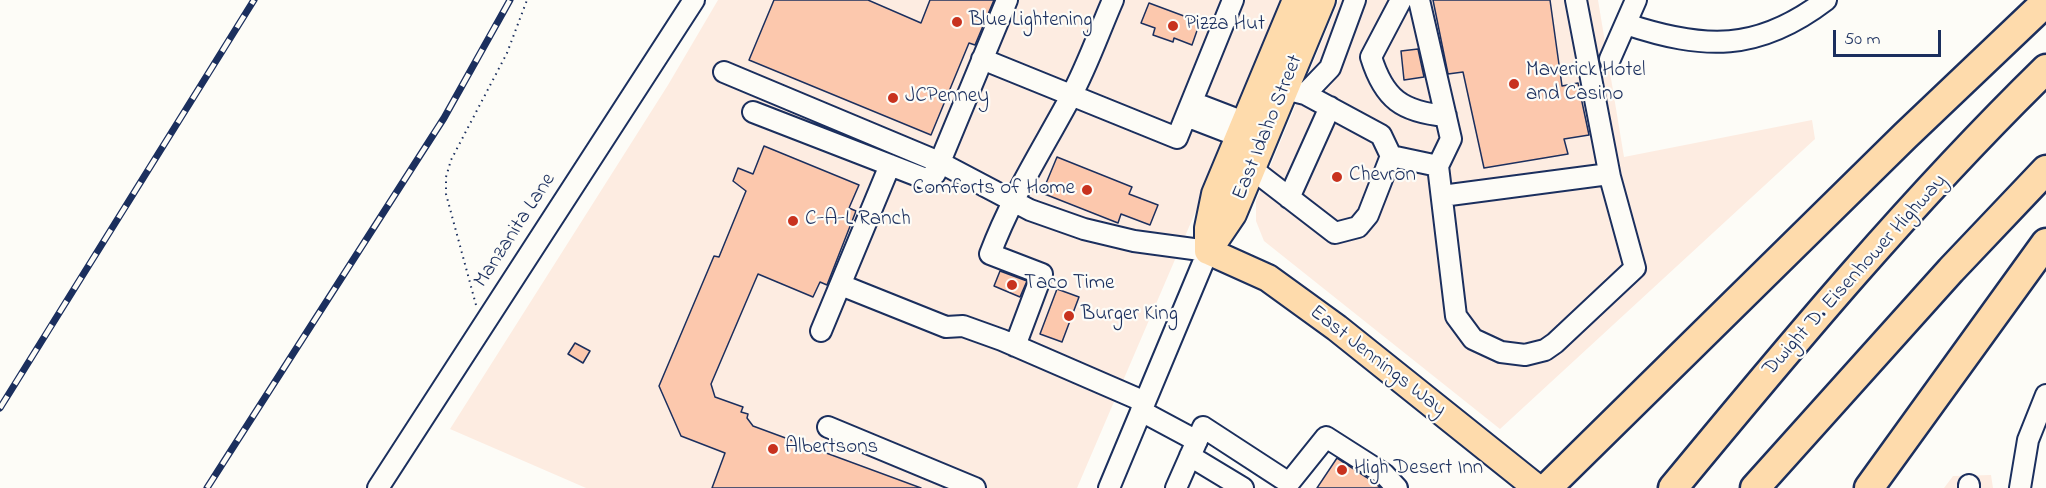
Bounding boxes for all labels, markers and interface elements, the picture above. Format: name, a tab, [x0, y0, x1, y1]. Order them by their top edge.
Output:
place label: Blue Lightening	[969, 9, 1093, 35]
place label: Pizza Hut	[1185, 13, 1265, 39]
marker: Blue Lightening	[950, 15, 964, 29]
scale bar	[1836, 18, 1944, 56]
marker: Pizza Hut	[1166, 19, 1180, 33]
text: 50 m	[1844, 27, 1881, 53]
street label: East Idaho Street	[1228, 52, 1310, 204]
place label: Maverick Hotel and Casino	[1526, 59, 1645, 109]
marker: Maverick Hotel and Casino	[1507, 77, 1521, 91]
place label: JCPenney	[905, 85, 989, 111]
marker: JCPenney	[886, 91, 900, 105]
place label: Chevron	[1349, 164, 1416, 190]
street label: Manzanita Lane	[470, 169, 562, 293]
marker: Chevron	[1330, 170, 1344, 184]
street label: Dwight D. Eisenhower Highway	[1759, 170, 1953, 382]
place label: Comforts of Home	[913, 177, 1075, 203]
marker: Comforts of Home	[1080, 183, 1094, 197]
place label: C-A-L Ranch	[805, 208, 911, 234]
marker: C-A-L Ranch	[786, 214, 800, 228]
place label: Taco Time	[1024, 272, 1114, 298]
marker: Taco Time	[1005, 278, 1019, 292]
street label: East Jennings Way	[1304, 301, 1450, 423]
place label: Burger King	[1081, 303, 1178, 329]
marker: Burger King	[1062, 309, 1076, 323]
place label: Albertsons	[785, 436, 878, 462]
marker: Albertsons	[766, 442, 780, 456]
place label: High Desert Inn	[1354, 457, 1483, 483]
marker: High Desert Inn	[1335, 463, 1349, 477]

